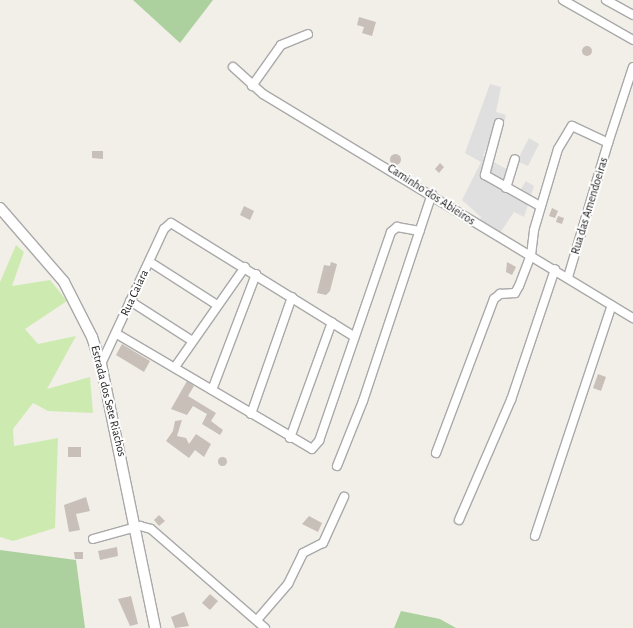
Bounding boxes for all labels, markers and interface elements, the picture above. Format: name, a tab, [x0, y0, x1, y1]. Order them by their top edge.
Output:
street label: Rua das Amendoeiras	[568, 156, 612, 256]
street label: Caminho dos Abieiros	[384, 161, 478, 229]
street label: Rua Caiara	[118, 268, 152, 318]
street label: Estrada dos Sete Riachos	[87, 344, 129, 458]

